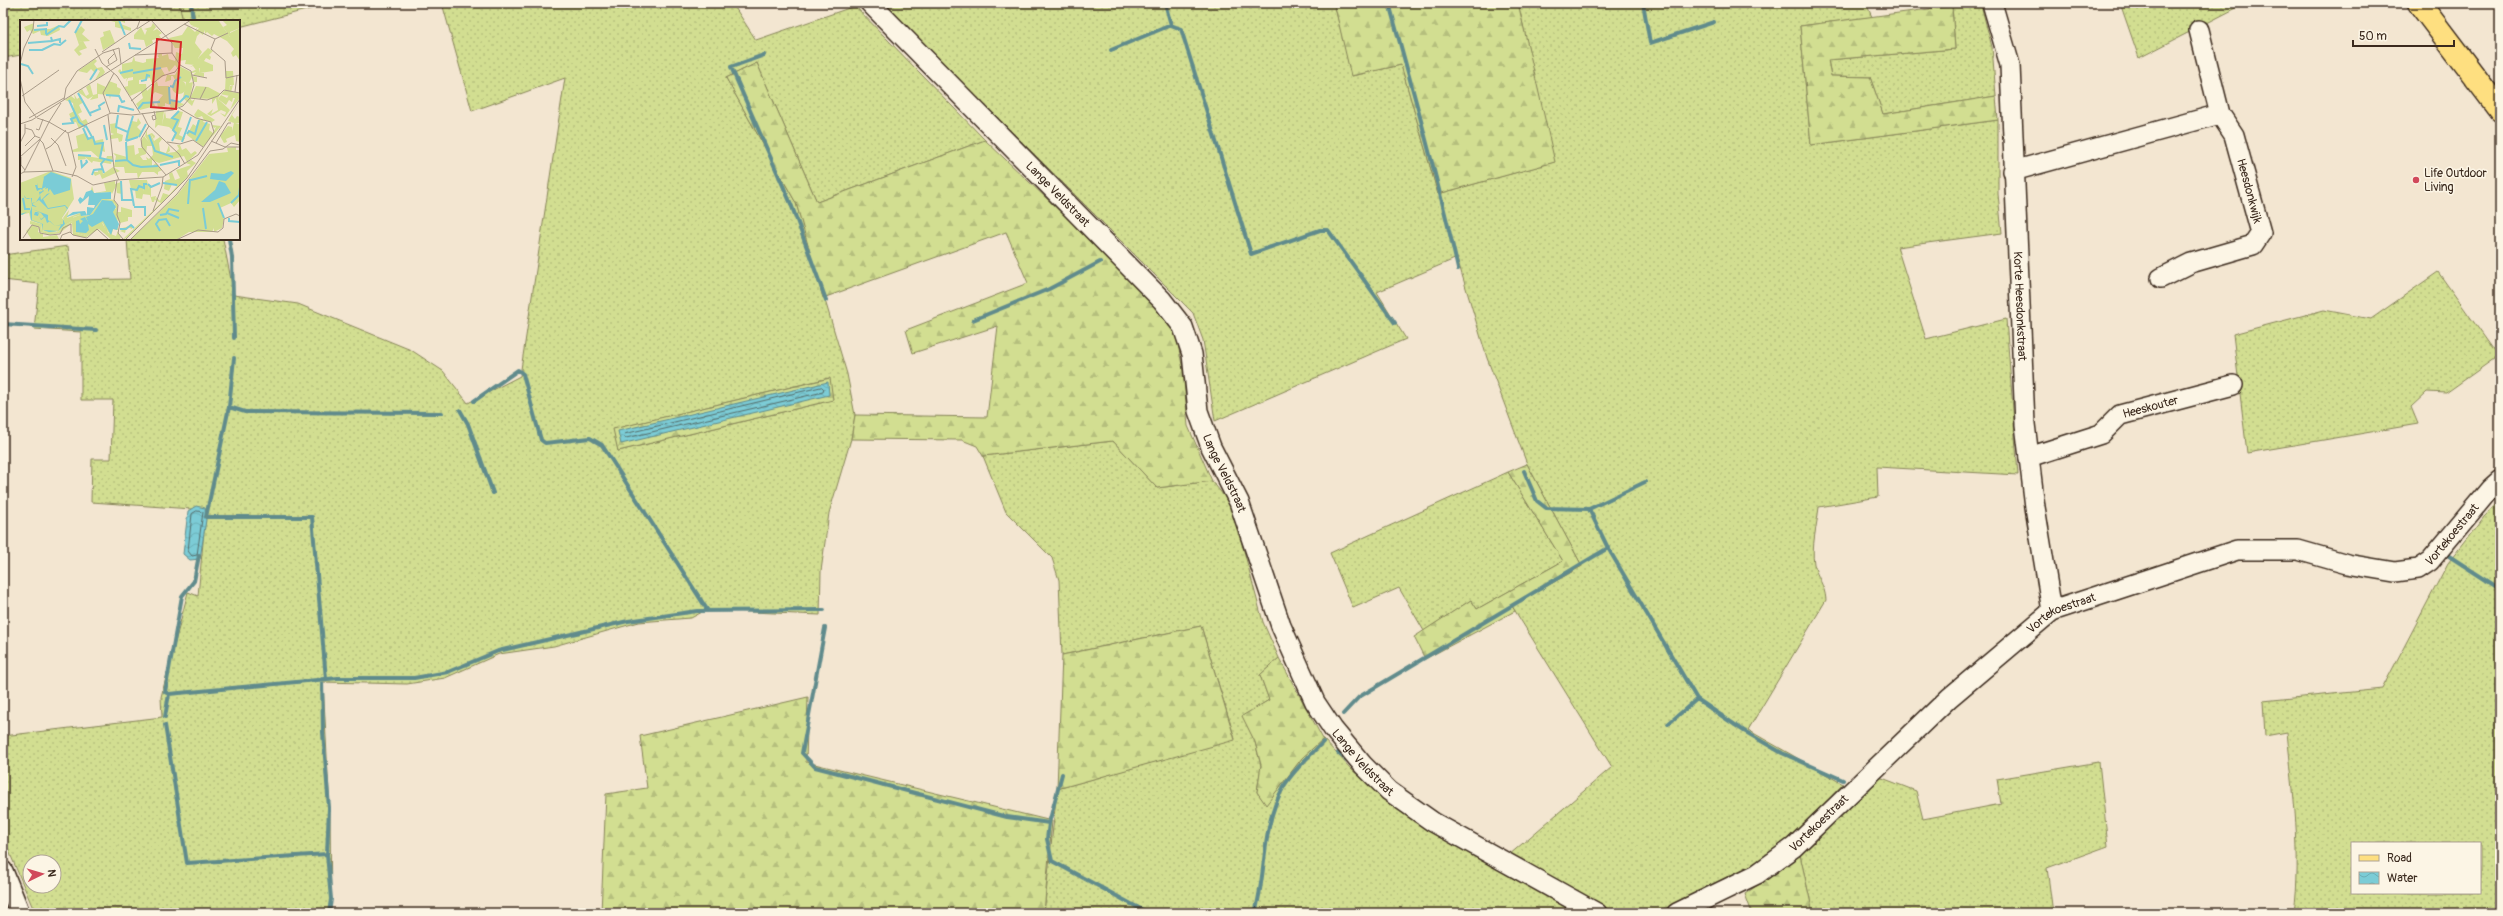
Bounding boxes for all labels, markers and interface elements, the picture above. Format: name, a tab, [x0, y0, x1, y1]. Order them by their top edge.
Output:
inset map	[20, 20, 240, 240]
scale bar	[2353, 22, 2454, 48]
text: 50 m	[2359, 29, 2387, 44]
street label: Heesdonkwijk	[2233, 157, 2265, 225]
street label: Lange Veldstraat	[1023, 158, 1093, 230]
place label: Life Outdoor Living	[2424, 166, 2488, 195]
marker: Life Outdoor Living	[2411, 175, 2421, 185]
street label: Korte Heesdonkstraat	[2010, 251, 2030, 361]
street label: Heeskouter	[2121, 392, 2181, 421]
street label: Lange Veldstraat	[1199, 432, 1249, 514]
street label: Vortekoestraat	[2423, 500, 2482, 569]
street label: Vortekoestraat	[2024, 590, 2098, 637]
street label: Lange Veldstraat	[1329, 726, 1397, 800]
street label: Vortekoestraat	[1786, 791, 1851, 855]
legend	[2351, 842, 2481, 894]
text: Road	[2387, 851, 2412, 866]
north arrow	[22, 854, 62, 894]
text: N	[45, 869, 58, 878]
text: Water	[2387, 871, 2418, 886]

